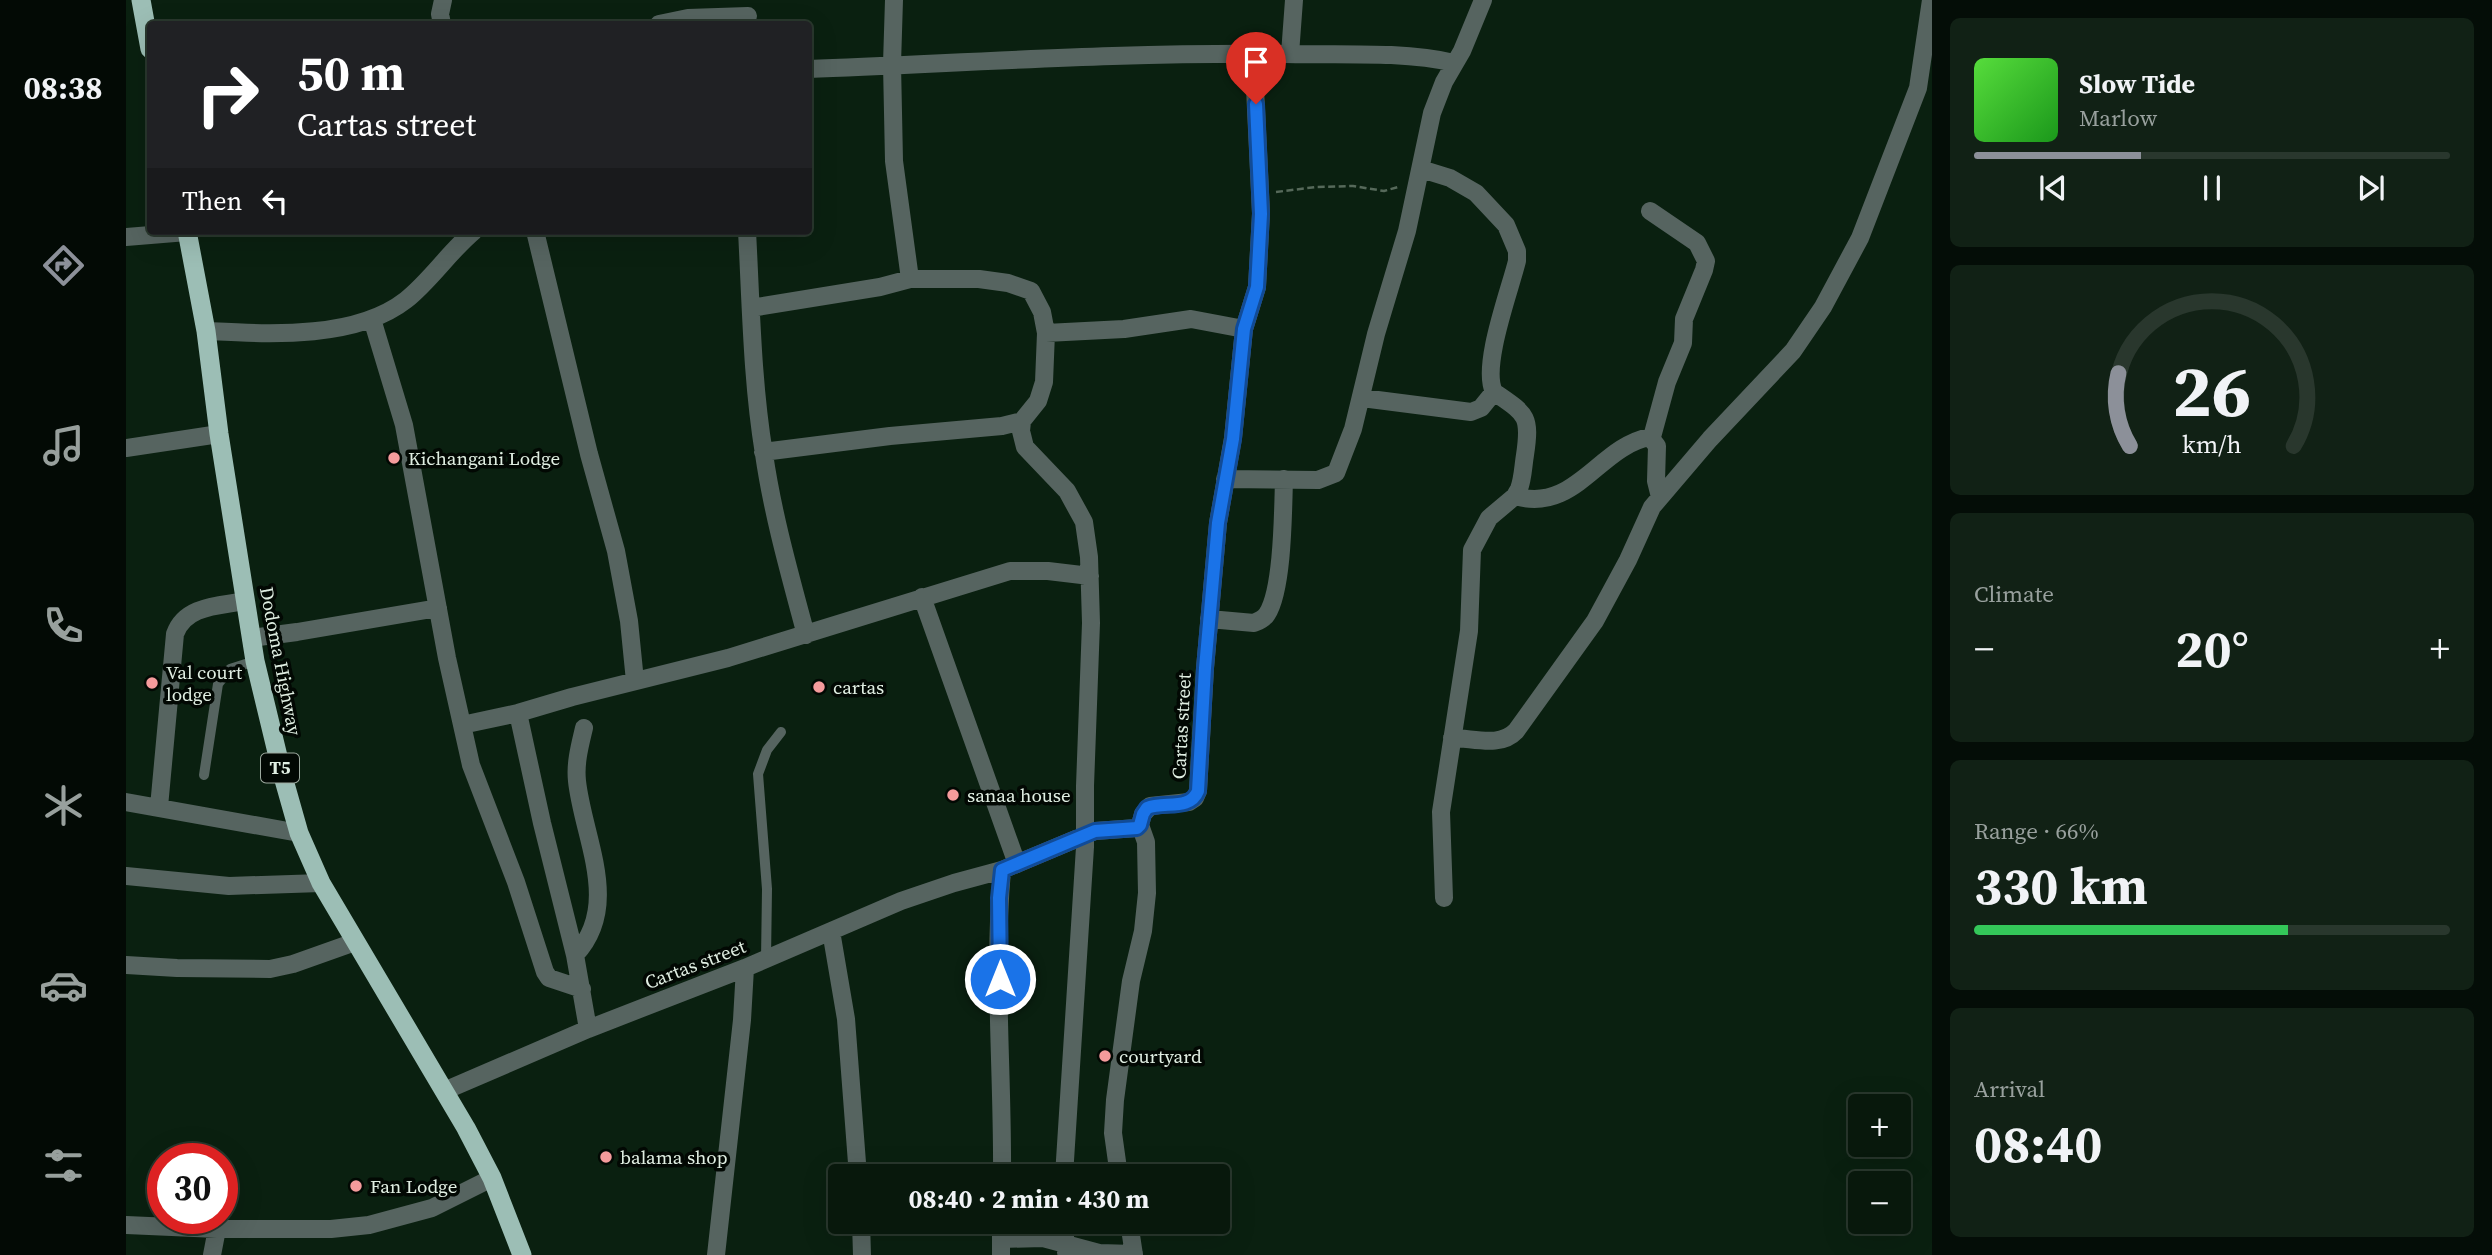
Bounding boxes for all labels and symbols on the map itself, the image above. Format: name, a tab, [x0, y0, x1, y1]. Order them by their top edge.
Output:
pin	[1226, 32, 1286, 104]
place label: Kichangani Lodge	[408, 445, 560, 471]
marker: Kichangani Lodge	[386, 450, 402, 466]
street label: Dodoma Highway	[254, 584, 308, 738]
place label: Val court lodge	[166, 659, 243, 707]
street label: Cartas street	[1165, 671, 1197, 780]
place label: cartas	[833, 674, 884, 700]
marker: Val court lodge	[144, 675, 160, 691]
marker: cartas	[811, 679, 827, 695]
road number: T5	[261, 754, 299, 782]
place label: sanaa house	[967, 782, 1071, 808]
marker: sanaa house	[945, 787, 961, 803]
street label: Cartas street	[641, 933, 750, 995]
position arrow	[963, 942, 1037, 1016]
place label: courtyard	[1119, 1043, 1202, 1069]
marker: courtyard	[1097, 1048, 1113, 1064]
speed limit sign: 30	[147, 1143, 238, 1234]
place label: balama shop	[620, 1144, 728, 1170]
marker: balama shop	[598, 1149, 614, 1165]
place label: Fan Lodge	[370, 1173, 457, 1199]
marker: Fan Lodge	[348, 1178, 364, 1194]

